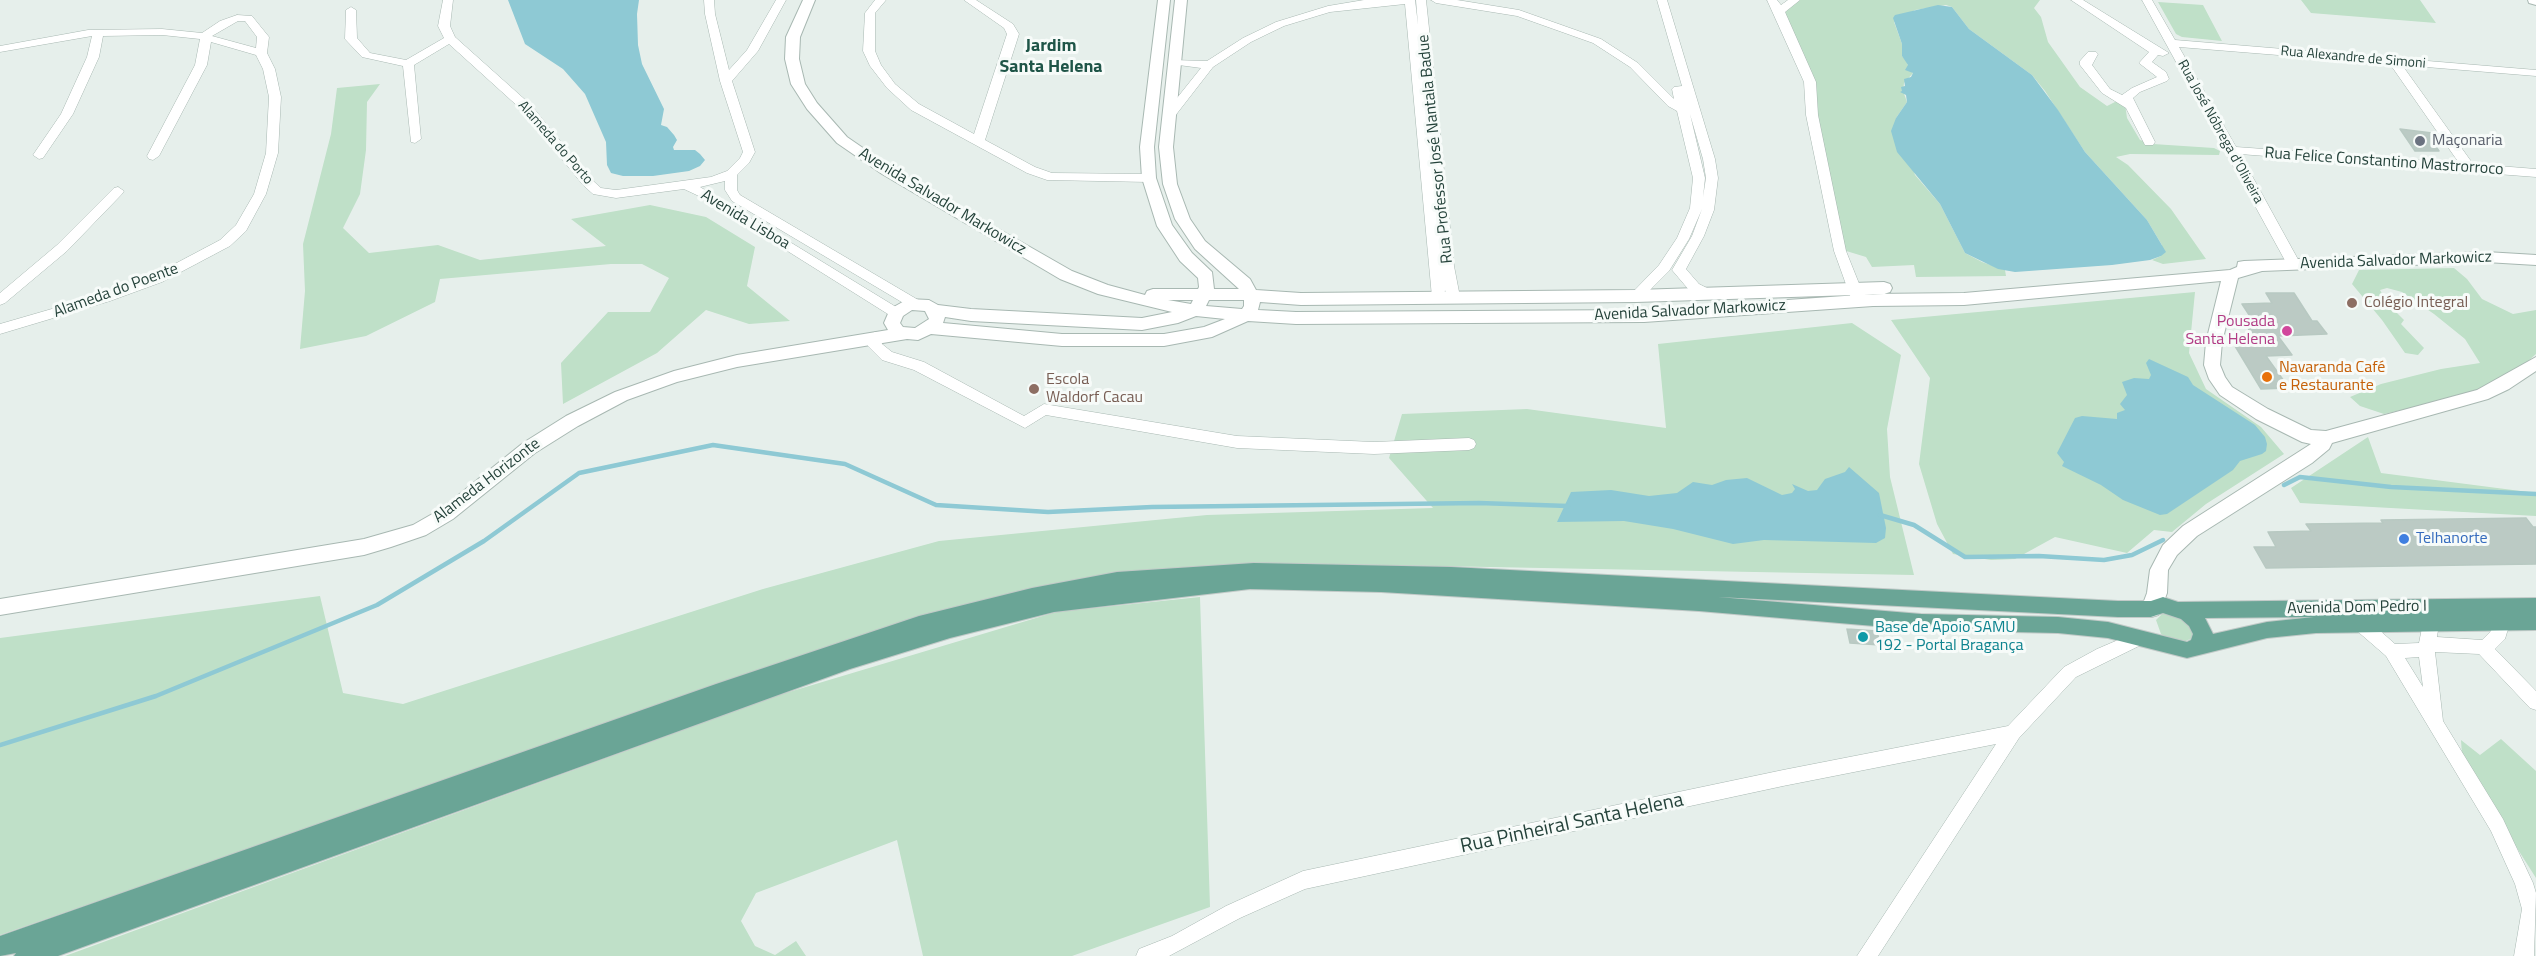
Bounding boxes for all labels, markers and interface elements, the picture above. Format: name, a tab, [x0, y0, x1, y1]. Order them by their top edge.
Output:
street label: Rua Professor José Nantala Badue	[1414, 34, 1458, 264]
district label: Jardim Santa Helena	[999, 36, 1103, 78]
street label: Rua Alexandre de Simoni	[2280, 43, 2426, 73]
street label: Rua José Nóbrega d'Oliveira	[2173, 57, 2267, 207]
street label: Alameda do Porto	[514, 98, 596, 188]
place label: Maçonaria	[2432, 131, 2502, 151]
marker: Maçonaria	[2413, 134, 2427, 148]
street label: Avenida Salvador Markowicz	[855, 144, 1029, 260]
street label: Rua Felice Constantino Mastrorroco	[2264, 144, 2504, 180]
street label: Avenida Lisboa	[697, 186, 793, 254]
street label: Avenida Salvador Markowicz	[2300, 248, 2492, 274]
street label: Alameda do Poente	[51, 260, 181, 322]
place label: Colégio Integral	[2364, 293, 2468, 313]
street label: Avenida Salvador Markowicz	[1594, 296, 1786, 326]
marker: Colégio Integral	[2345, 296, 2359, 310]
place label: Pousada Santa Helena	[2185, 312, 2275, 350]
marker: Pousada Santa Helena	[2280, 324, 2294, 338]
place label: Navaranda Café e Restaurante	[2279, 358, 2385, 396]
place label: Escola Waldorf Cacau	[1046, 370, 1143, 408]
marker: Navaranda Café e Restaurante	[2260, 370, 2274, 384]
marker: Escola Waldorf Cacau	[1027, 382, 1041, 396]
street label: Alameda Horizonte	[430, 435, 544, 527]
place label: Telhanorte	[2416, 529, 2488, 549]
marker: Telhanorte	[2397, 532, 2411, 546]
street label: Avenida Dom Pedro I	[2287, 597, 2427, 619]
place label: Base de Apoio SAMU 192 - Portal Bragança	[1875, 618, 2023, 656]
marker: Base de Apoio SAMU 192 - Portal Bragança	[1856, 630, 1870, 644]
street label: Rua Pinheiral Santa Helena	[1458, 789, 1686, 859]

